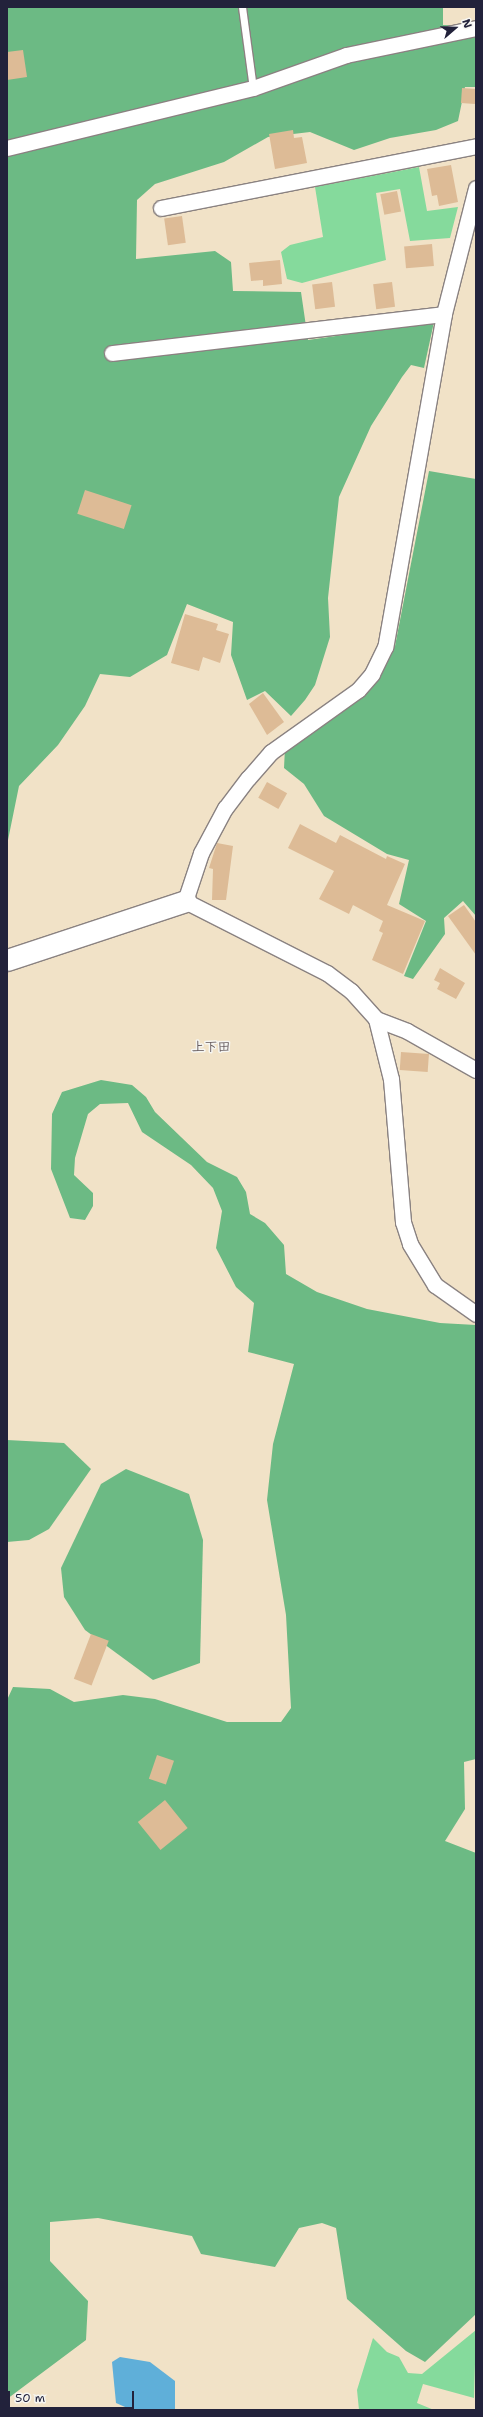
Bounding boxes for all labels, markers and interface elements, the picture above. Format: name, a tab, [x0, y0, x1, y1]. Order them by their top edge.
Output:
north arrow	[435, 8, 475, 48]
text: N	[458, 17, 475, 30]
district label: 上下田	[192, 1039, 230, 1055]
scale bar	[10, 2383, 136, 2409]
text: 50 m	[15, 2390, 45, 2406]

